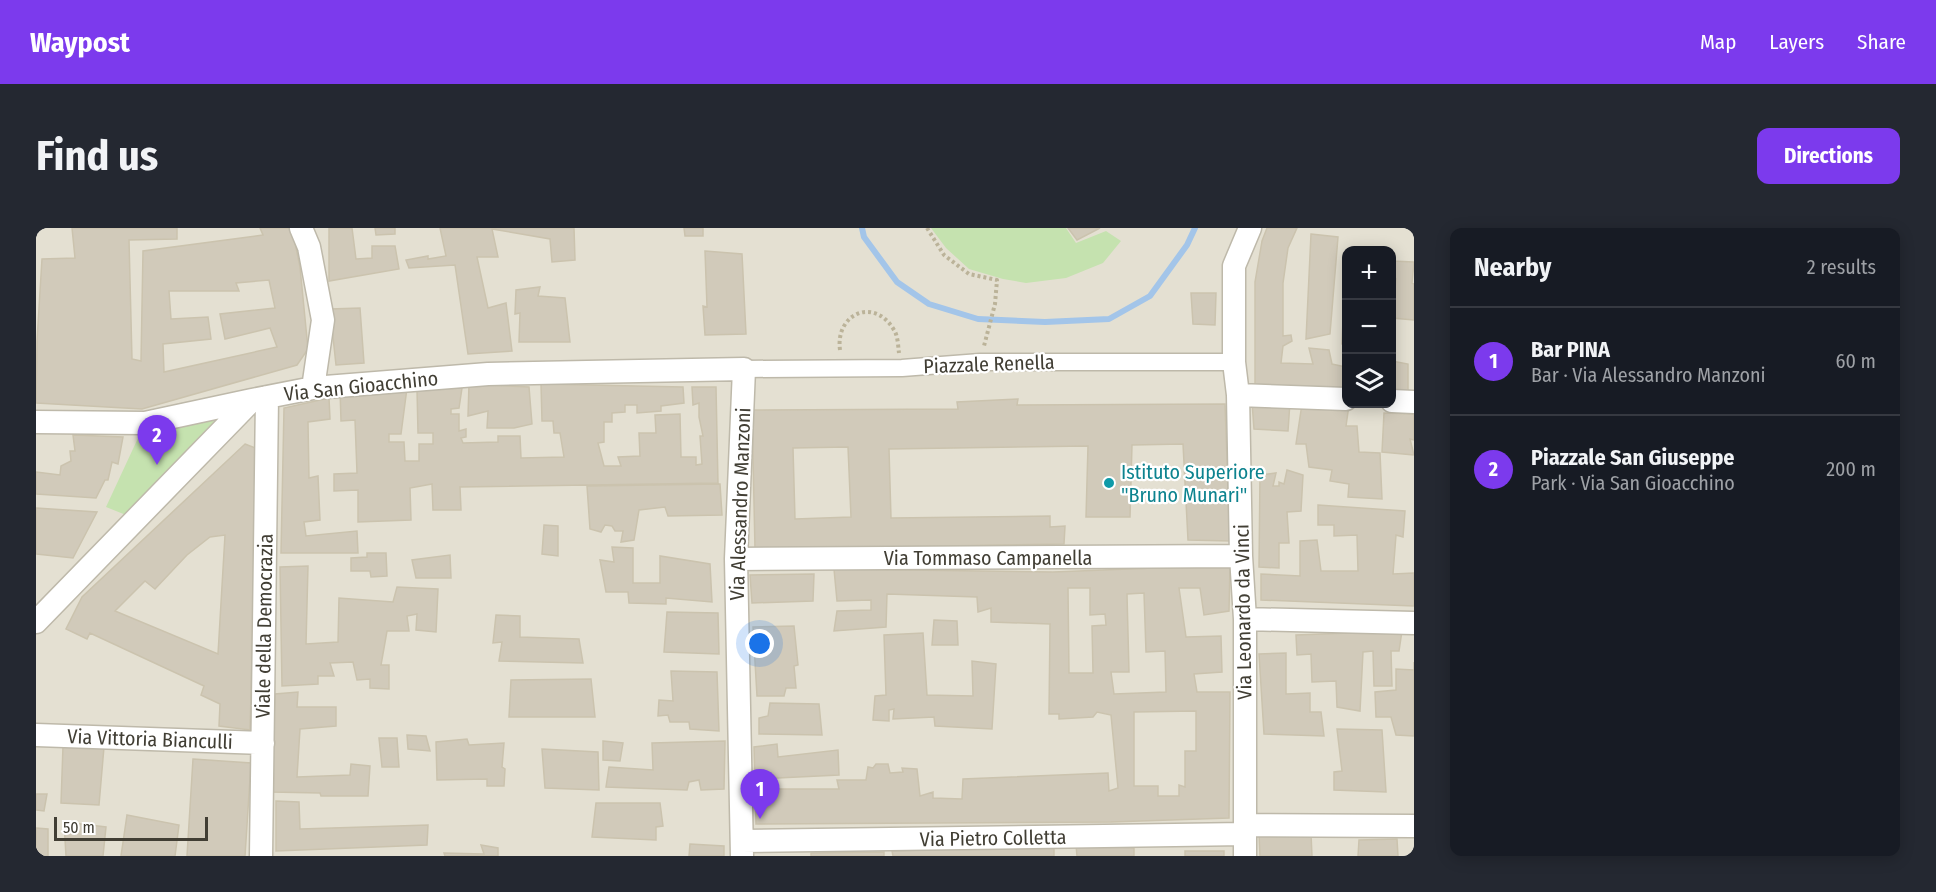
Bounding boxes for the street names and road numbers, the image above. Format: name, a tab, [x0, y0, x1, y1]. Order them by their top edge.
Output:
street label: Piazzale Renella	[923, 350, 1055, 378]
street label: Via San Gioacchino	[283, 366, 439, 406]
street label: Via Alessandro Manzoni	[725, 407, 755, 601]
street label: Via Leonardo da Vinci	[1229, 524, 1257, 700]
street label: Viale della Democrazia	[250, 533, 278, 719]
street label: Via Tommaso Campanella	[884, 546, 1092, 570]
street label: Via Vittoria Bianculli	[67, 724, 233, 754]
street label: Via Pietro Colletta	[919, 825, 1067, 851]

